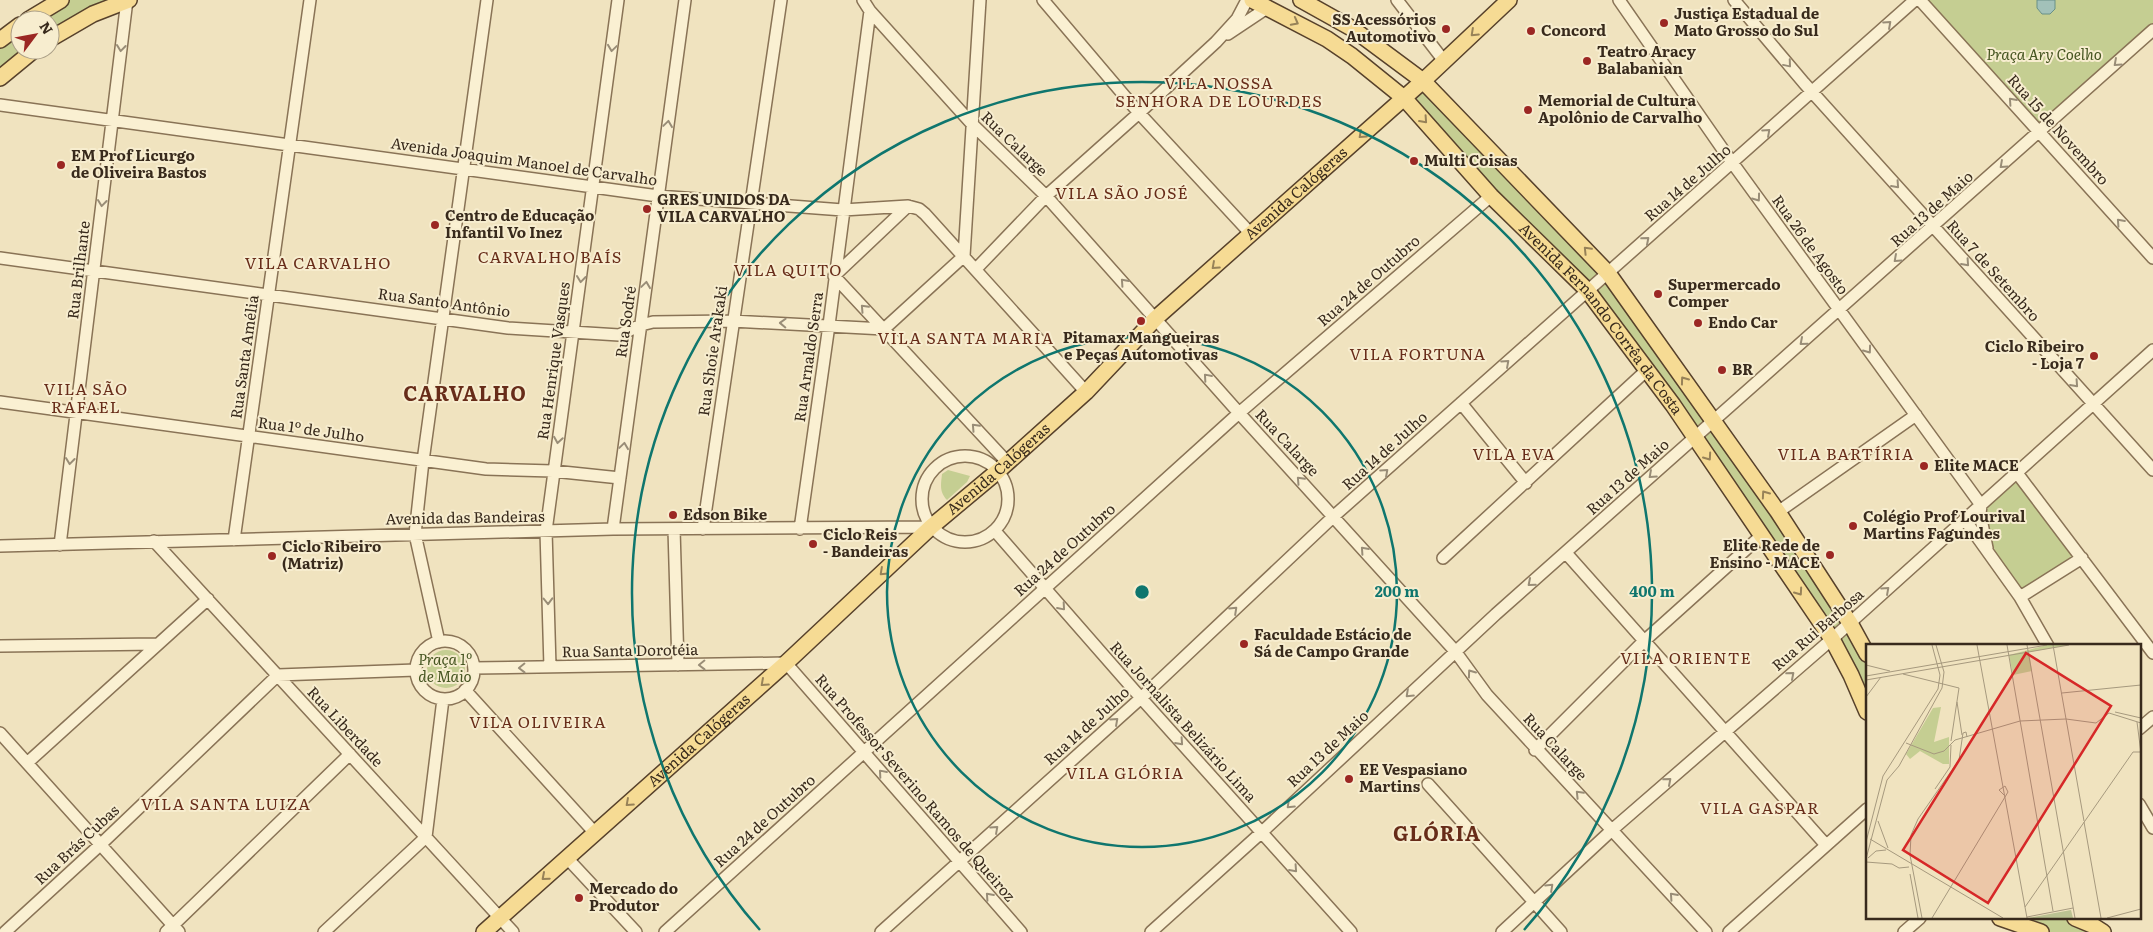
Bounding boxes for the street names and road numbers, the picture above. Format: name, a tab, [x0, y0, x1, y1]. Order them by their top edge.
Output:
street label: Rua 15 de Novembro	[2003, 68, 2116, 190]
street label: Rua Calarge	[976, 105, 1054, 181]
street label: Avenida Joaquim Manoel de Carvalho	[389, 130, 659, 191]
street label: Rua 14 de Julho	[1639, 137, 1736, 226]
street label: Avenida Calógeras	[1239, 140, 1352, 245]
street label: Rua 13 de Maio	[1884, 164, 1978, 251]
street label: Rua 26 de Agosto	[1767, 189, 1855, 299]
street label: Rua 7 de Setembro	[1942, 214, 2046, 326]
street label: Avenida Fernando Corrêa da Costa	[1515, 217, 1690, 420]
street label: Rua Brilhante	[60, 219, 95, 320]
street label: Rua 24 de Outubro	[1311, 228, 1425, 331]
street label: Rua Henrique Vasques	[530, 280, 575, 441]
street label: Rua Santo Antônio	[377, 281, 512, 322]
street label: Rua Sodré	[608, 284, 641, 359]
street label: Rua Shoie Arakaki	[691, 284, 732, 417]
street label: Rua Arnaldo Serra	[787, 289, 828, 423]
street label: Rua Santa Amélia	[223, 292, 264, 420]
street label: Rua Calarge	[1251, 403, 1326, 481]
street label: Rua 14 de Julho	[1336, 405, 1432, 495]
street label: Rua 1º de Julho	[257, 410, 366, 447]
street label: Avenida Calógeras	[941, 417, 1055, 520]
street label: Rua 13 de Maio	[1580, 432, 1674, 519]
street label: Rua 24 de Outubro	[1008, 497, 1120, 601]
street label: Avenida das Bandeiras	[385, 504, 545, 529]
street label: Rua Rui Barbosa	[1766, 582, 1869, 675]
street label: Rua Jornalista Belizário Lima	[1105, 635, 1263, 807]
street label: Rua Santa Dorotéia	[562, 637, 699, 662]
street label: Rua Professor Severino Ramos de Queiroz	[811, 668, 1022, 906]
street label: Rua 14 de Julho	[1038, 680, 1134, 770]
street label: Rua Liberdade	[303, 681, 390, 772]
street label: Avenida Calógeras	[642, 687, 755, 791]
street label: Rua 13 de Maio	[1281, 704, 1373, 792]
street label: Rua Calarge	[1519, 707, 1594, 785]
street label: Rua 24 de Outubro	[708, 768, 820, 872]
street label: Rua Brás Cubas	[28, 798, 124, 889]

